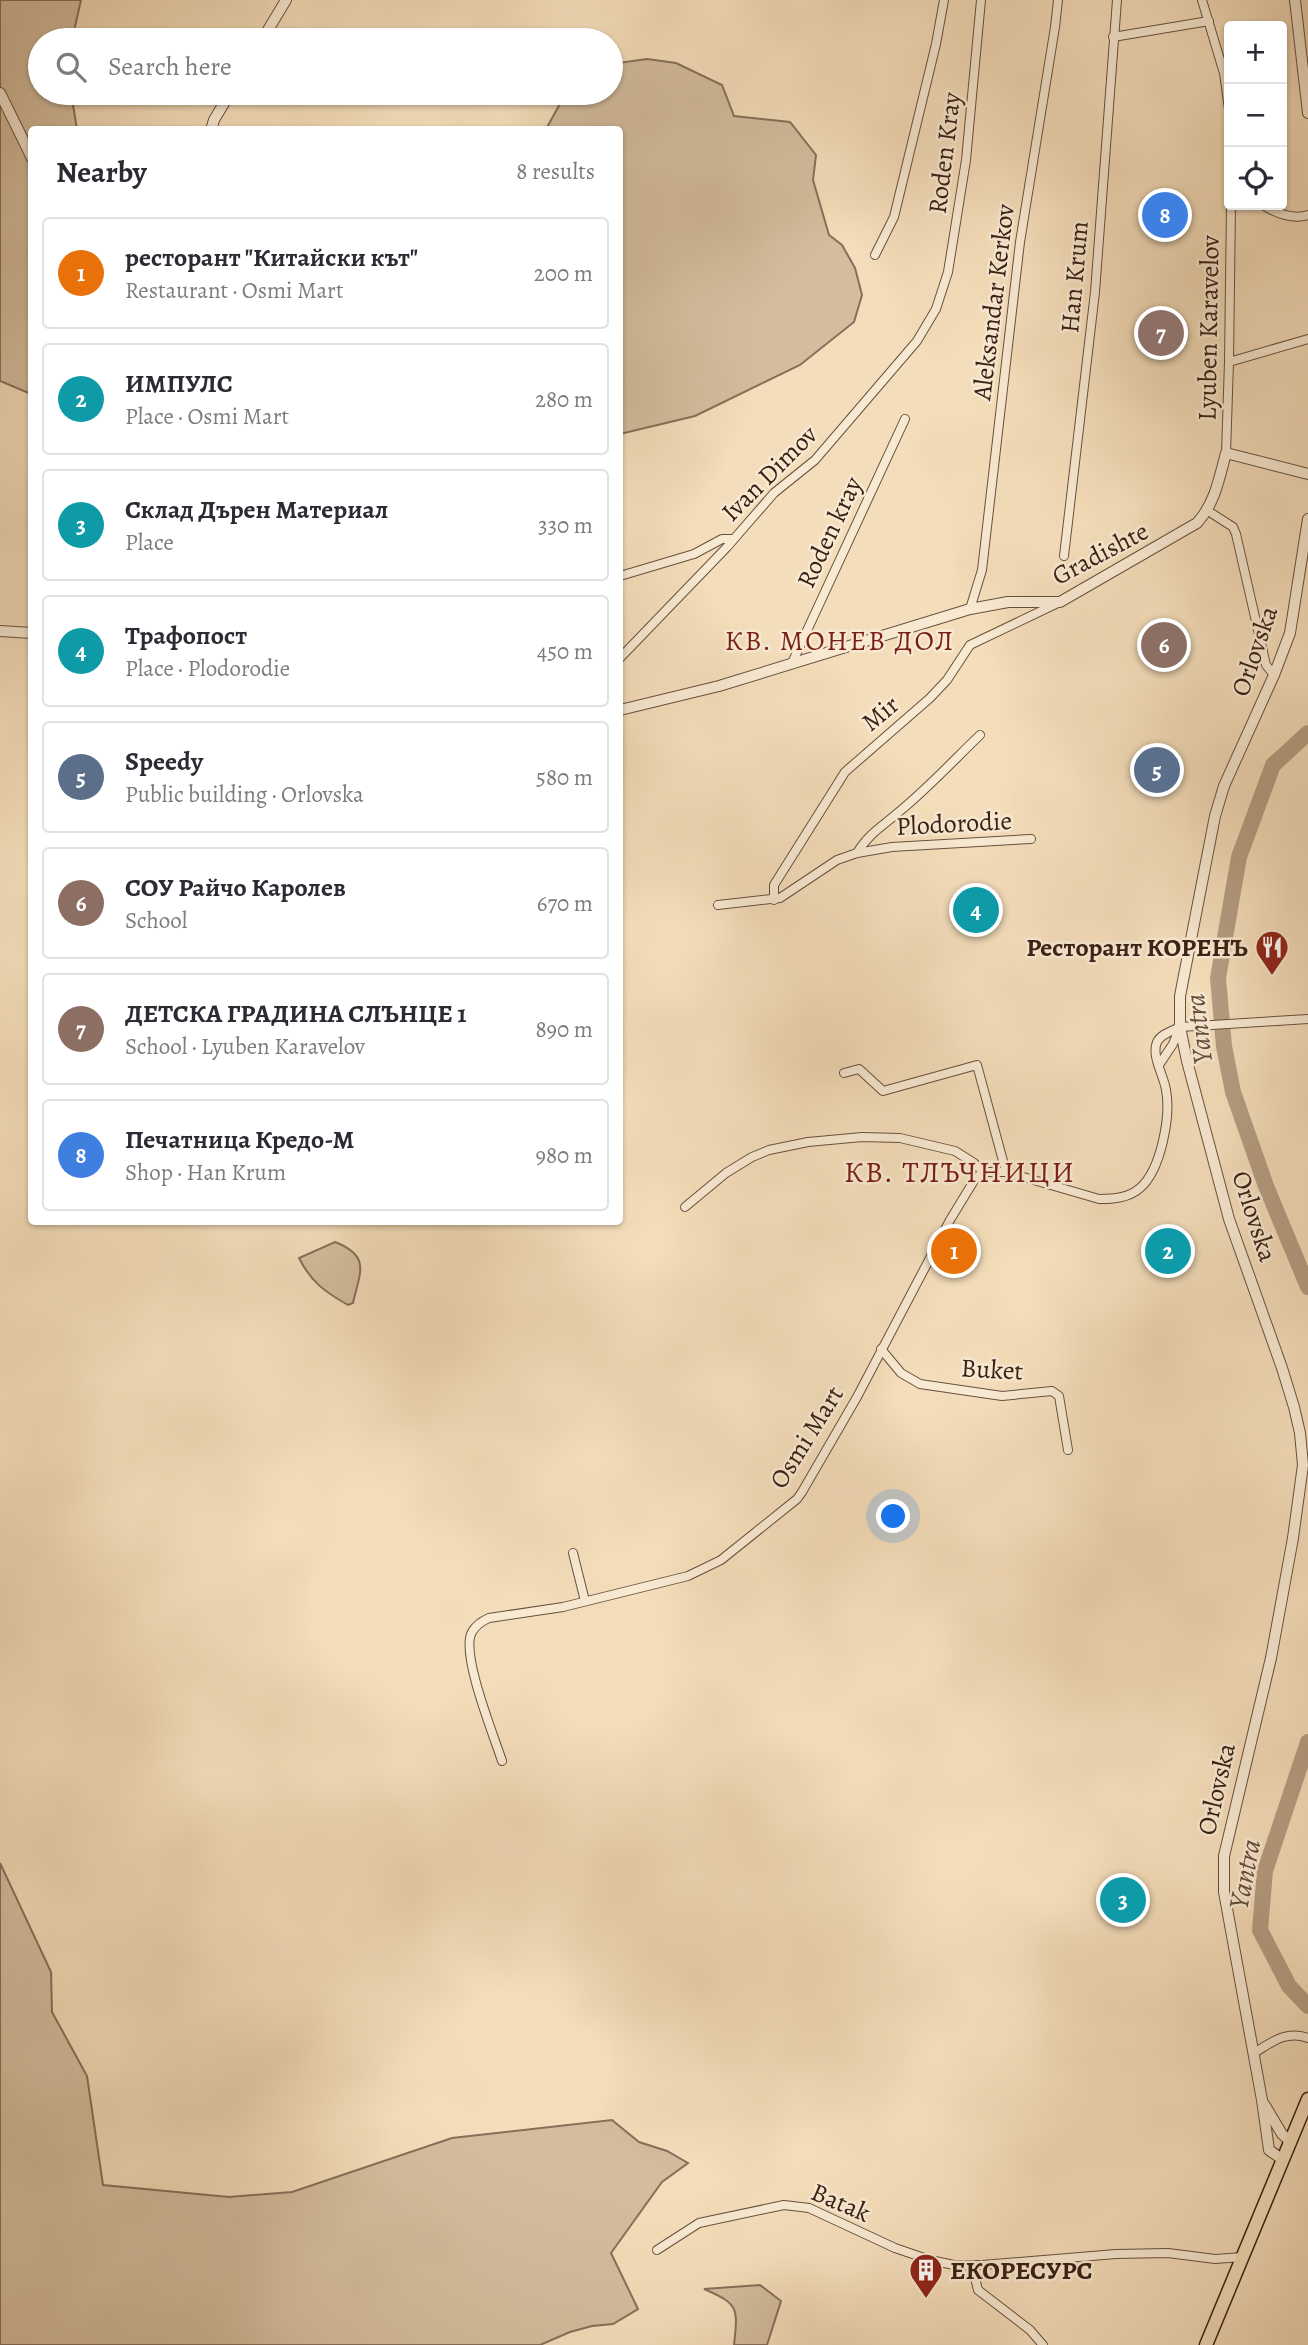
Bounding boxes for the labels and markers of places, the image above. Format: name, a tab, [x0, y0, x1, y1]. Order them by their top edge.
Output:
pin: 8	[1142, 189, 1188, 241]
pin: 7	[1138, 307, 1184, 359]
pin: 6	[1141, 619, 1187, 671]
pin: 5	[1134, 744, 1180, 796]
pin: 4	[953, 884, 999, 936]
restaurant icon: Ресторант КОРЕНЪ	[1253, 928, 1291, 977]
place label: Ресторант КОРЕНЪ	[1026, 930, 1248, 965]
pin: 1	[931, 1225, 977, 1277]
pin: 2	[1145, 1225, 1191, 1277]
pin: 3	[1100, 1874, 1146, 1926]
building icon: ЕКОРЕСУРС	[907, 2251, 945, 2300]
place label: ЕКОРЕСУРС	[950, 2253, 1092, 2288]

